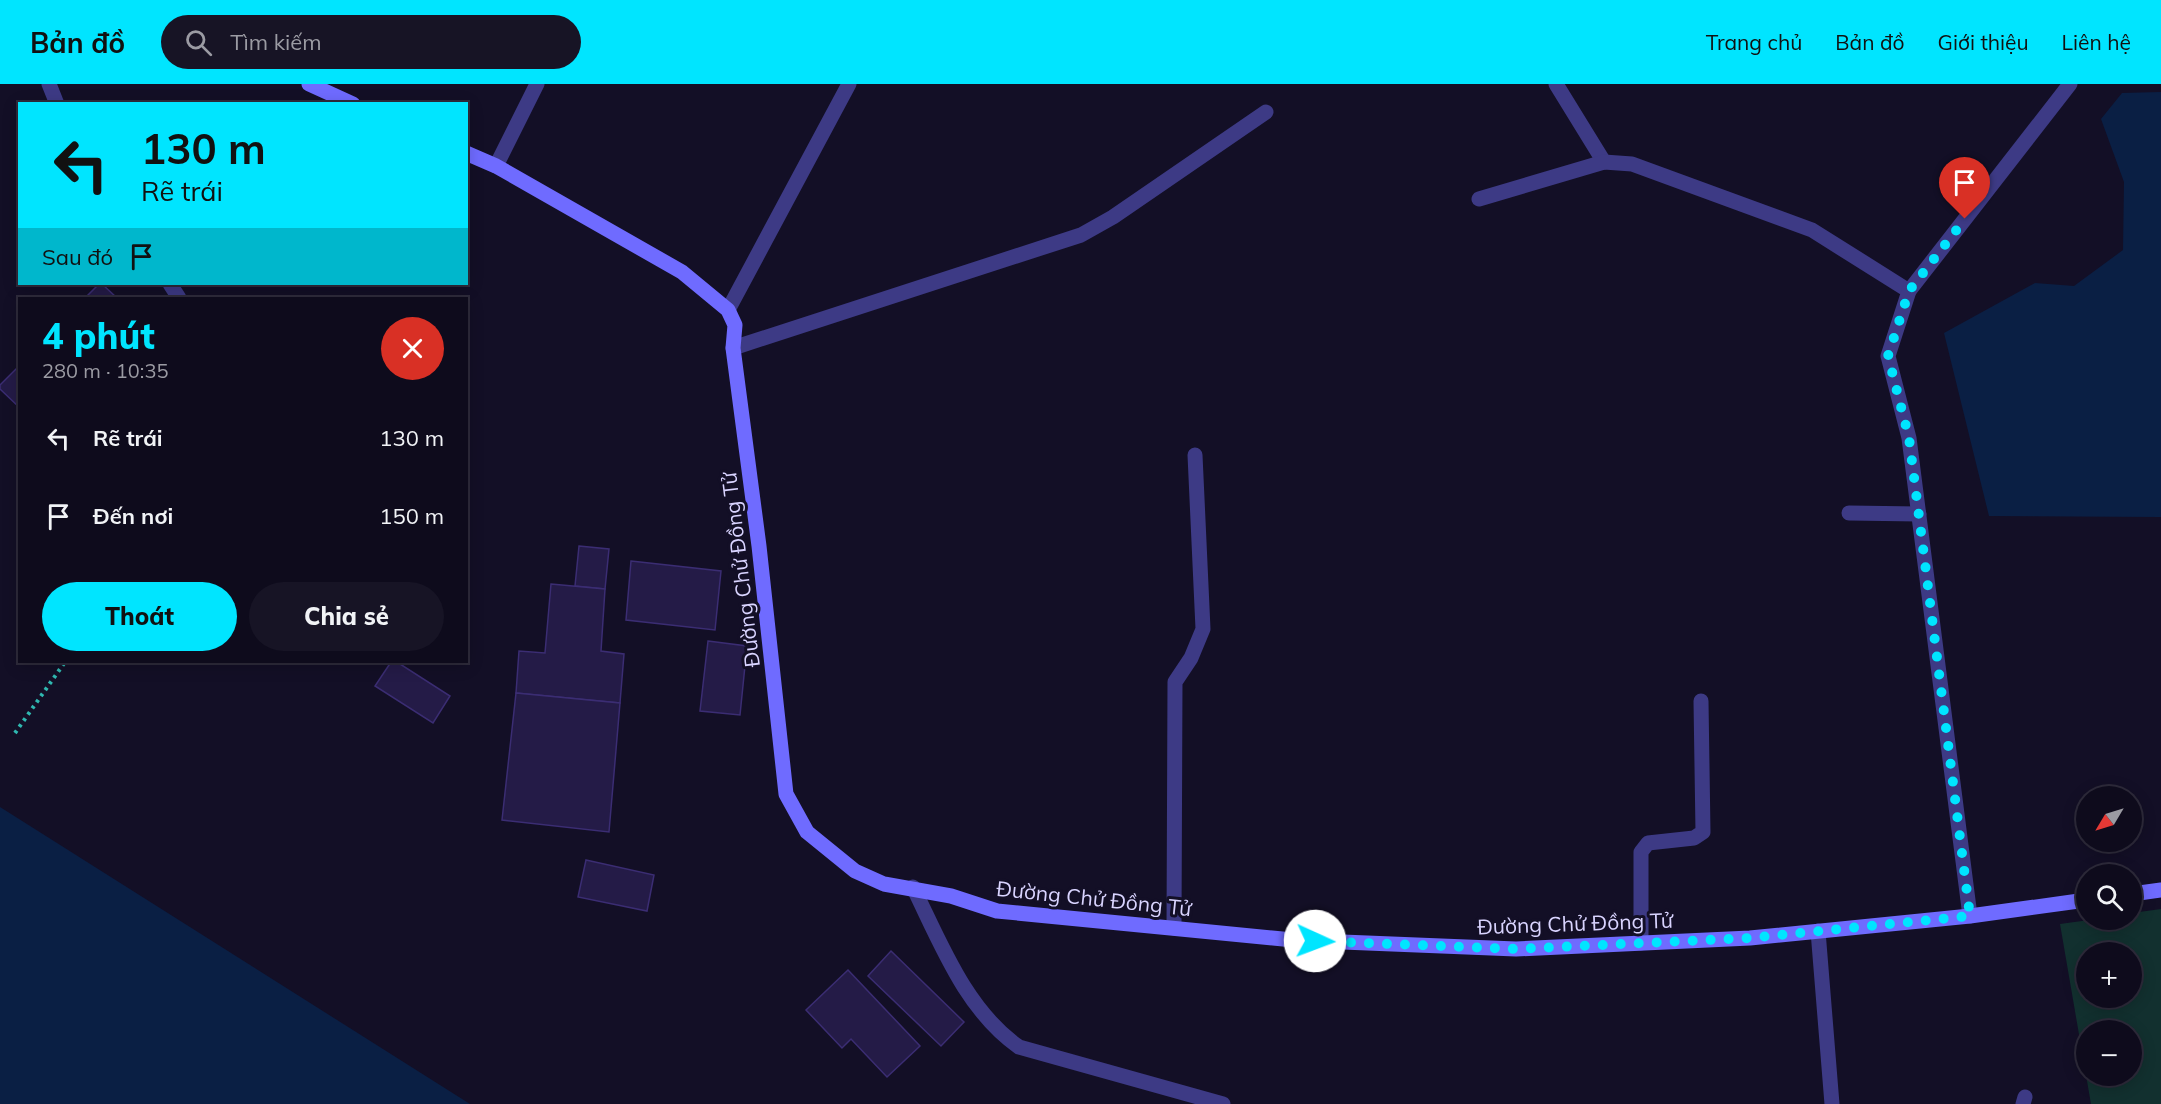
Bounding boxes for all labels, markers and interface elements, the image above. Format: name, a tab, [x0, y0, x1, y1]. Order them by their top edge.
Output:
search box	[161, 15, 581, 69]
text: Bản đồ	[30, 25, 125, 60]
icon: search	[182, 26, 215, 59]
text: Tìm kiếm	[230, 28, 322, 56]
text: Trang chủ	[1706, 29, 1802, 55]
text: Bản đồ	[1835, 29, 1905, 55]
text: Giới thiệu	[1938, 29, 2029, 55]
text: Liên hệ	[2062, 29, 2131, 55]
text: 130 m	[141, 122, 266, 175]
icon: left	[42, 126, 120, 204]
pin	[1939, 157, 1990, 219]
icon: arrive	[1948, 166, 1981, 199]
text: Rẽ trái	[141, 174, 223, 208]
icon: arrive	[125, 240, 158, 273]
text: Sau đó	[42, 243, 113, 271]
text: 4 phút	[42, 313, 155, 358]
button: close	[381, 317, 444, 380]
text: 280 m · 10:35	[42, 358, 168, 383]
icon: left	[42, 422, 75, 455]
text: Rẽ trái	[93, 424, 163, 452]
text: 130 m	[379, 424, 444, 452]
street label: Đường Chử Đồng Tử	[715, 470, 765, 669]
icon: arrive	[42, 500, 75, 533]
text: Đến nơi	[93, 502, 173, 530]
text: 150 m	[379, 502, 444, 530]
button: Thoát	[42, 582, 237, 651]
button: Chia sẻ	[249, 582, 444, 651]
north arrow	[2076, 786, 2142, 852]
map controls	[2076, 786, 2142, 1086]
button: search	[2076, 864, 2142, 930]
street label: Đường Chử Đồng Tử	[995, 875, 1194, 921]
street label: Đường Chử Đồng Tử	[1477, 907, 1674, 939]
position arrow	[1283, 909, 1347, 973]
button: +	[2076, 942, 2142, 1008]
button: −	[2076, 1020, 2142, 1086]

